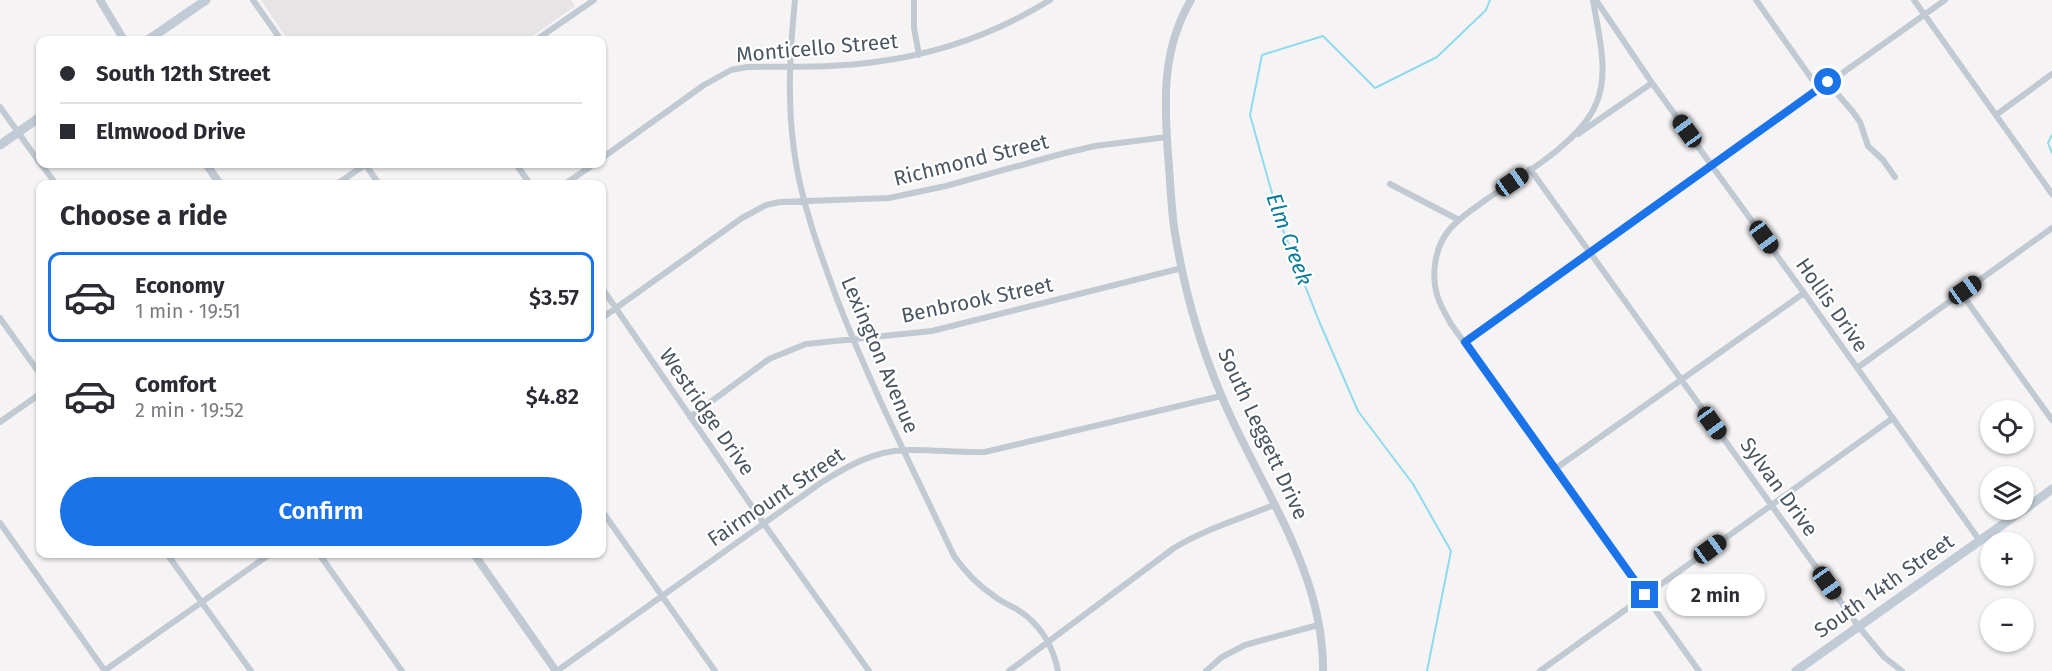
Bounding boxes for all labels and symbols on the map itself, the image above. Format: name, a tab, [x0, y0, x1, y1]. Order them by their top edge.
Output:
street label: Monticello Street	[735, 28, 899, 68]
route start	[1814, 68, 1841, 95]
car	[1669, 111, 1705, 151]
street label: Richmond Street	[891, 128, 1052, 192]
car	[1492, 164, 1532, 200]
water label: Elm Creek	[1260, 189, 1319, 289]
car	[1746, 217, 1782, 257]
street label: Hollis Drive	[1790, 253, 1874, 357]
street label: Benbrook Street	[899, 271, 1056, 329]
car	[1945, 272, 1985, 308]
street label: Lexington Avenue	[835, 273, 925, 437]
street label: Westridge Drive	[654, 343, 760, 481]
street label: South Leggett Drive	[1212, 344, 1314, 524]
car	[1694, 403, 1730, 443]
street label: Sylvan Drive	[1734, 432, 1824, 542]
street label: Fairmount Street	[703, 441, 850, 552]
street label: South 14th Street	[1809, 528, 1959, 644]
car	[1690, 531, 1730, 567]
car	[1809, 563, 1845, 603]
callout: 2 min	[1666, 574, 1765, 616]
route end	[1631, 581, 1658, 608]

